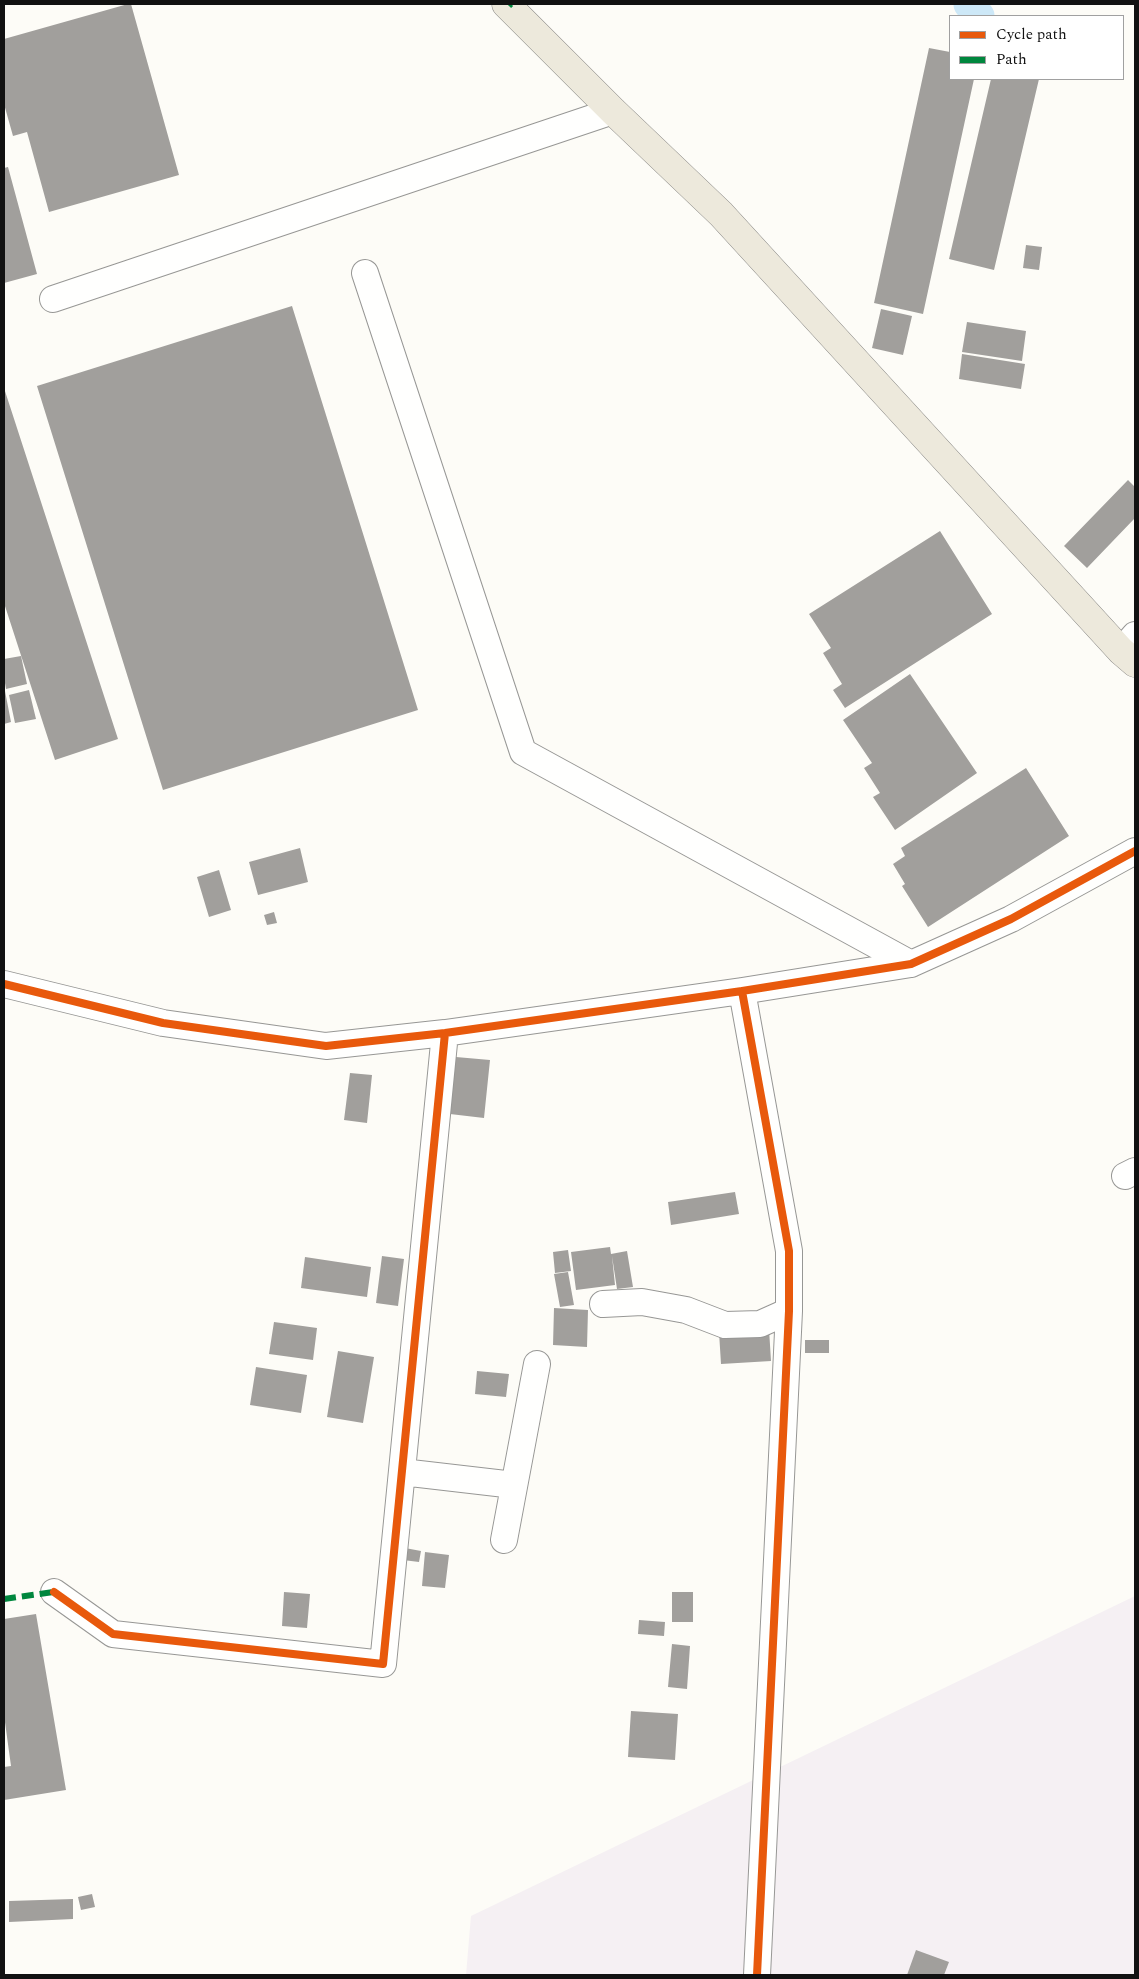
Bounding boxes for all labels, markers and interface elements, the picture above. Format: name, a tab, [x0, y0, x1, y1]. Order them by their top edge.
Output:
legend	[949, 15, 1124, 80]
text: Cycle path	[996, 23, 1067, 46]
text: Path	[996, 48, 1027, 71]

